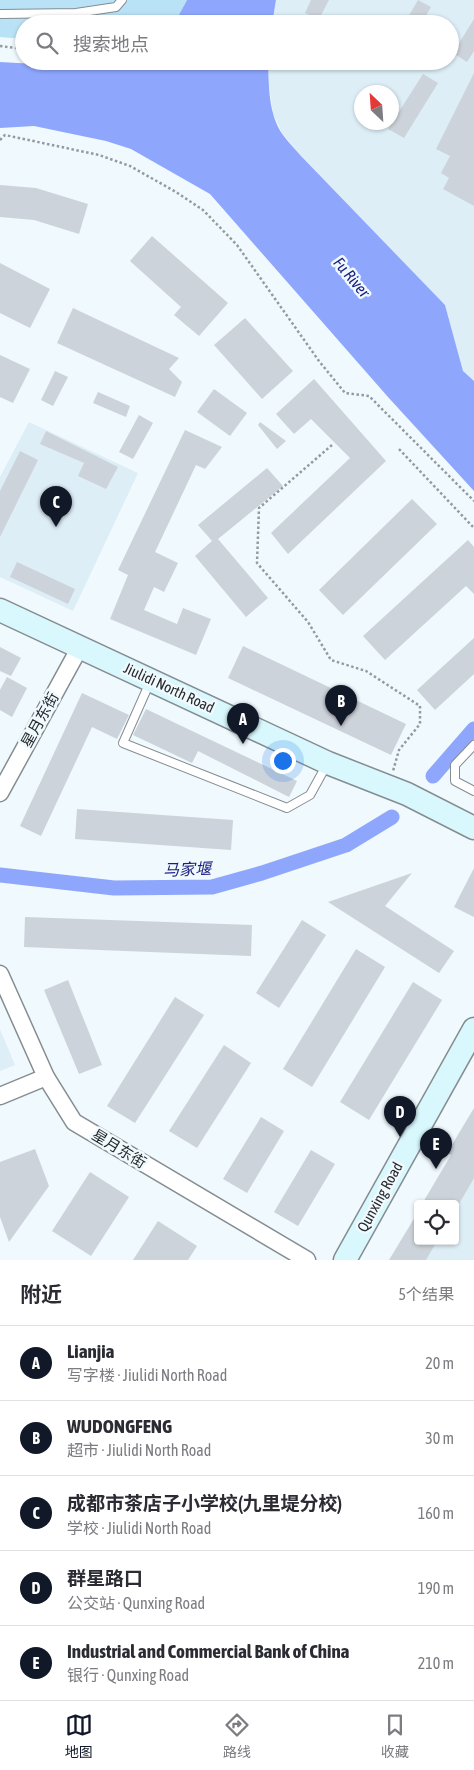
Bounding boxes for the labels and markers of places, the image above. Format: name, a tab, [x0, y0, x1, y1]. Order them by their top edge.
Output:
pin: C	[40, 486, 72, 527]
pin: B	[325, 685, 357, 726]
pin: A	[227, 703, 259, 744]
pin: D	[384, 1096, 416, 1137]
pin: E	[420, 1128, 452, 1169]

